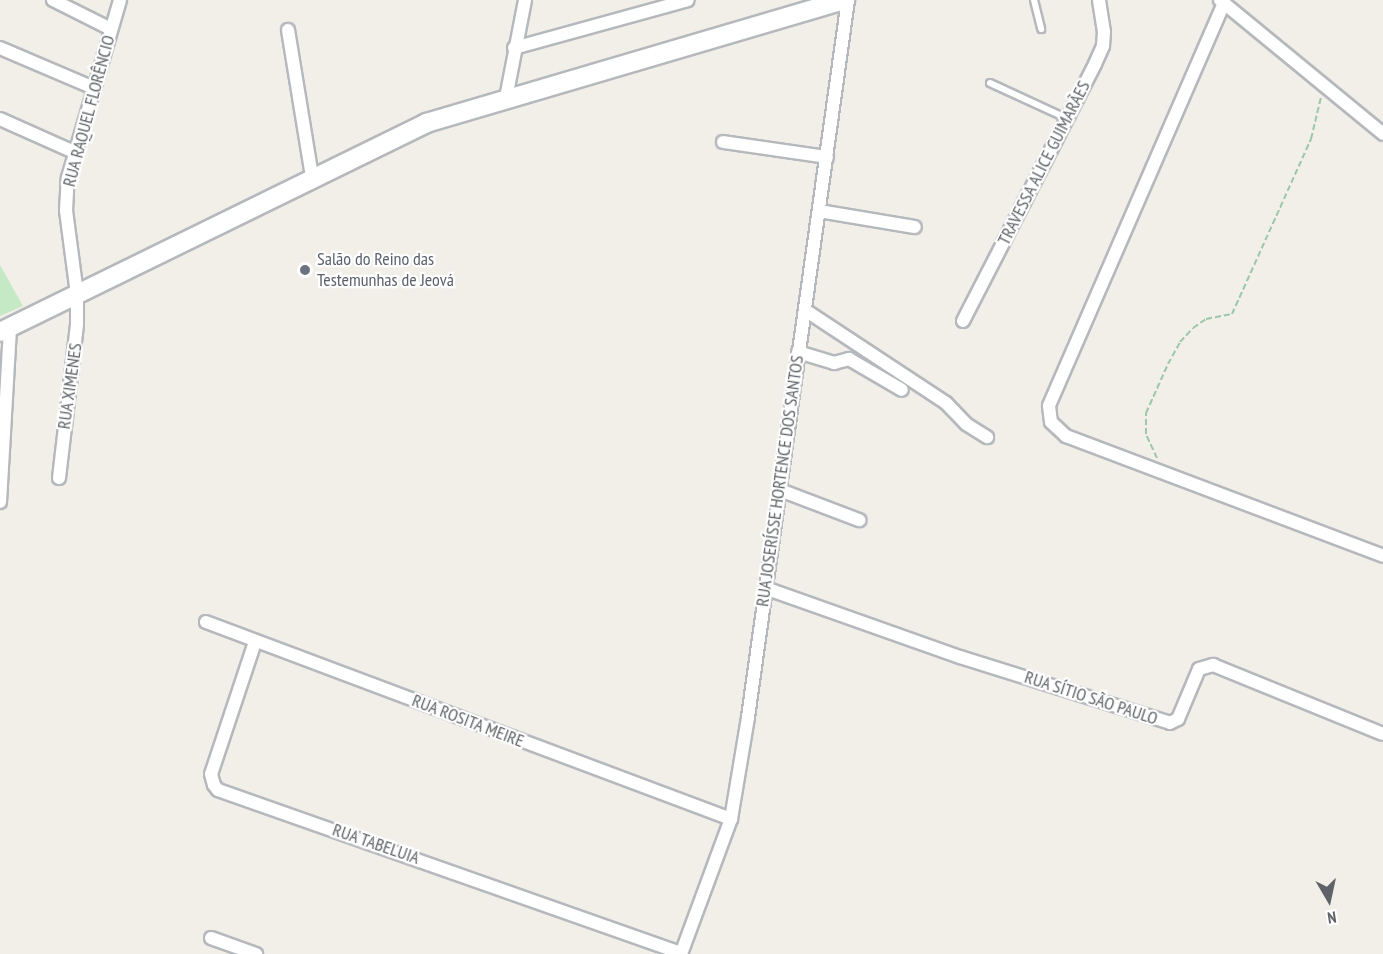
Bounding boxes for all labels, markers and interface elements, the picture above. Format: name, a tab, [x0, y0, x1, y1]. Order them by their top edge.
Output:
street label: RUA RAQUEL FLORÊNCIO	[58, 32, 120, 190]
street label: TRAVESSA ALICE GUIMARÃES	[993, 77, 1095, 249]
place label: Salão do Reino das Testemunhas de Jeová	[317, 249, 454, 292]
marker: Salão do Reino das Testemunhas de Jeová	[298, 263, 312, 277]
street label: RUA XIMENES	[53, 341, 87, 431]
street label: RUA JOSERÍSSE HORTENCE DOS SANTOS	[752, 354, 808, 608]
street label: RUA SÍTIO SÃO PAULO	[1022, 666, 1160, 730]
street label: RUA ROSITA MEIRE	[408, 690, 528, 752]
street label: RUA TABELUIA	[329, 819, 423, 869]
north arrow	[1299, 870, 1359, 930]
text: N	[1326, 907, 1338, 928]

